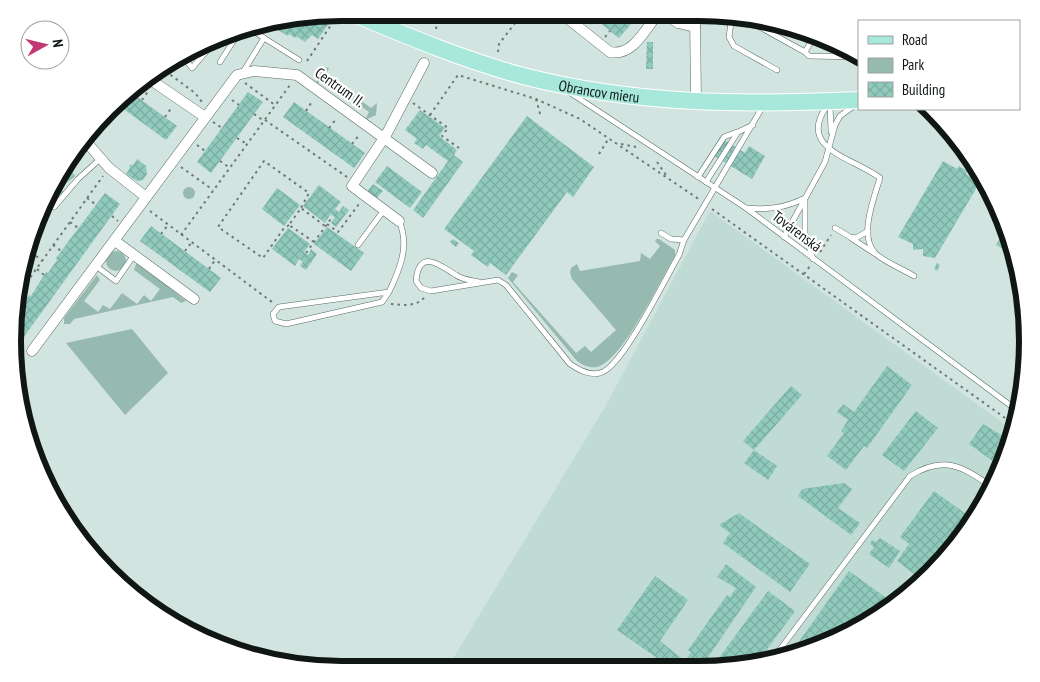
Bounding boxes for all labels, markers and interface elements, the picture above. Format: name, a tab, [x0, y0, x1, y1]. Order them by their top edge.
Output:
north arrow	[20, 20, 70, 70]
legend	[858, 20, 1020, 110]
text: Road	[902, 30, 928, 49]
text: N	[48, 38, 67, 48]
text: Park	[902, 55, 924, 74]
street label: Centrum II.	[311, 63, 369, 111]
street label: Obrancov mieru	[557, 75, 640, 106]
text: Building	[902, 80, 945, 99]
street label: Továrenská	[768, 206, 826, 256]

